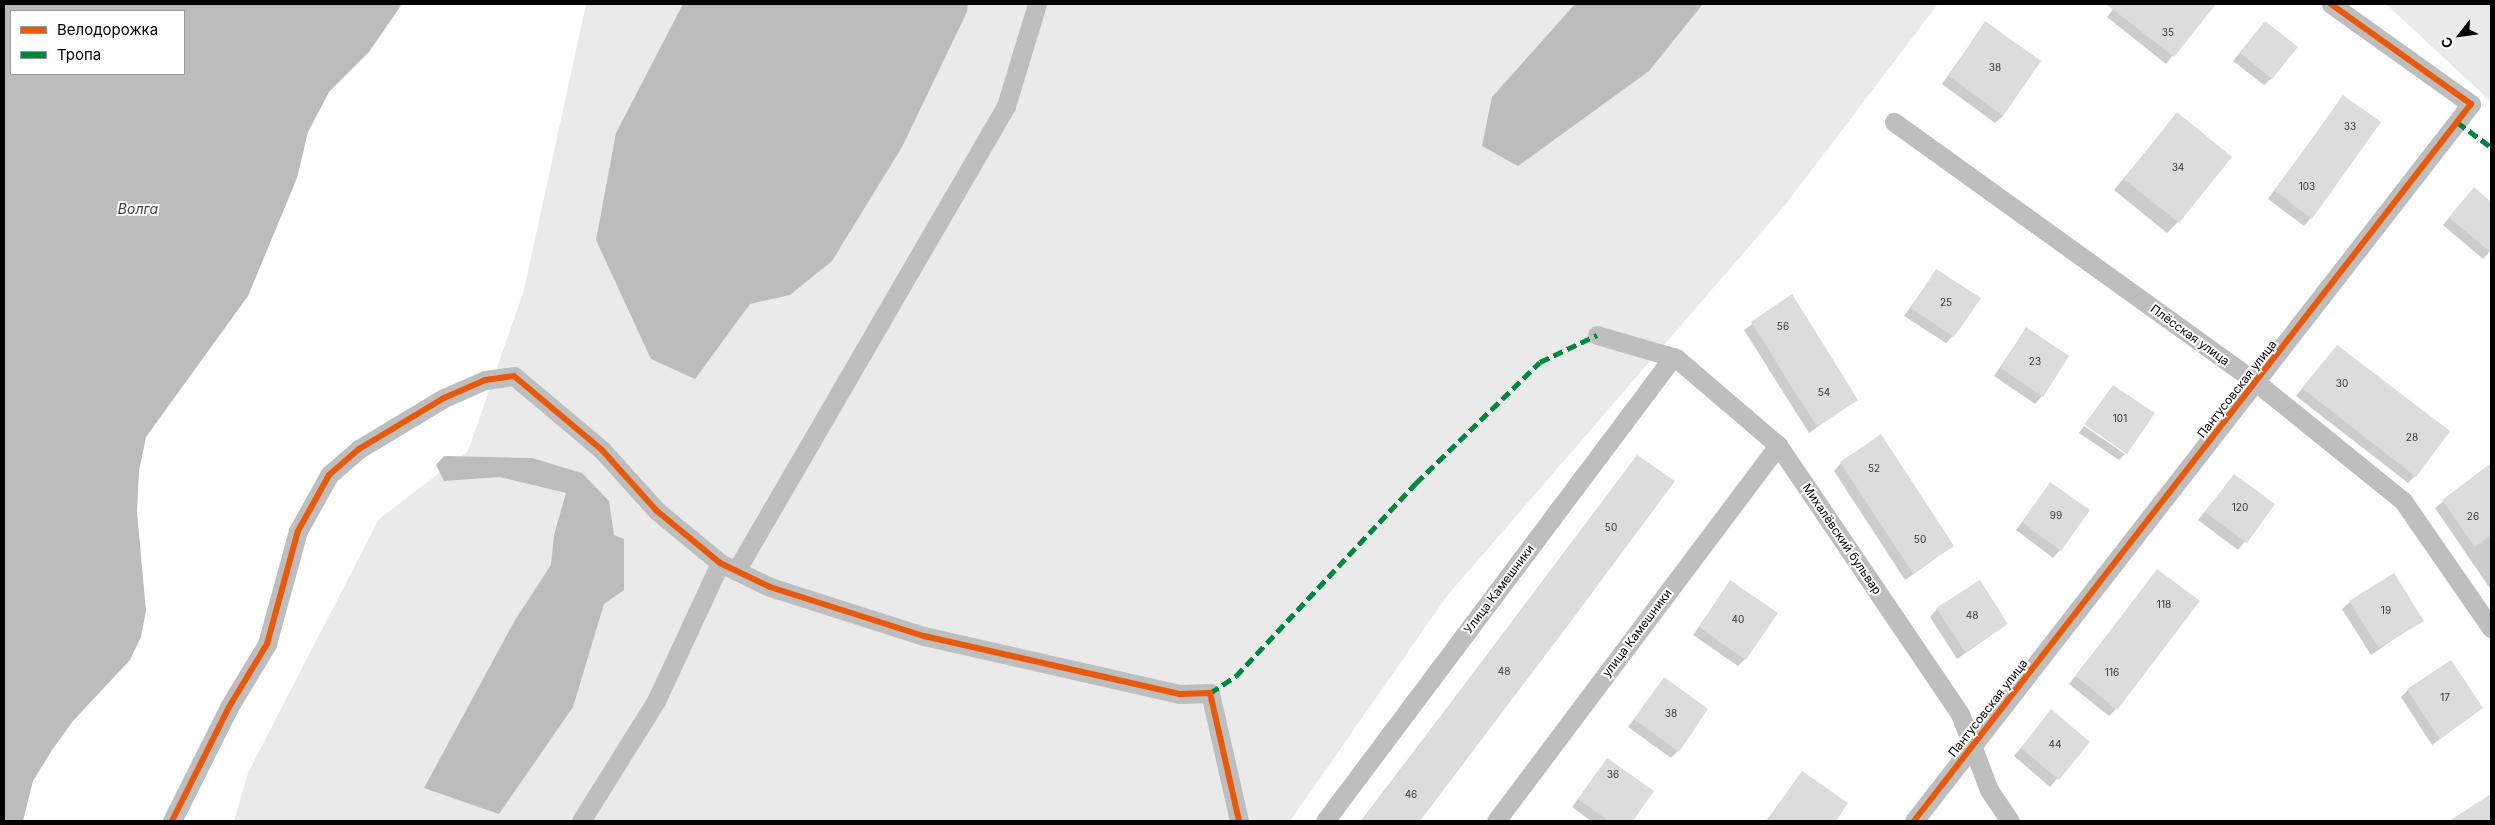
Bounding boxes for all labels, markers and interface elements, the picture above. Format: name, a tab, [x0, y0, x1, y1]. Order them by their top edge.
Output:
legend	[10, 10, 185, 75]
north arrow	[2435, 10, 2485, 60]
text: Велодорожка	[57, 20, 158, 39]
house number: 35	[2162, 27, 2174, 39]
text: С	[2437, 34, 2457, 51]
text: Тропа	[57, 45, 101, 64]
house number: 38	[1989, 62, 2001, 74]
house number: 33	[2344, 121, 2356, 133]
house number: 34	[2172, 162, 2184, 174]
house number: 103	[2299, 181, 2315, 193]
water label: Волга	[118, 201, 158, 217]
house number: 25	[1940, 297, 1952, 309]
street label: Плёсская улица	[2148, 302, 2232, 368]
house number: 56	[1777, 321, 1789, 333]
street label: Пантусовская улица	[2194, 337, 2280, 441]
house number: 23	[2029, 356, 2041, 368]
house number: 30	[2336, 378, 2348, 390]
house number: 54	[1818, 387, 1830, 399]
house number: 101	[2113, 413, 2127, 425]
house number: 28	[2406, 432, 2418, 444]
house number: 52	[1868, 463, 1880, 475]
street label: Михалёвский бульвар	[1800, 481, 1884, 597]
house number: 120	[2232, 502, 2248, 514]
house number: 99	[2050, 510, 2062, 522]
house number: 26	[2467, 511, 2479, 523]
house number: 50	[1605, 522, 1617, 534]
house number: 50	[1914, 534, 1926, 546]
street label: Улица Камешники	[1461, 542, 1537, 636]
street label: улица Камешники	[1599, 586, 1675, 680]
house number: 118	[2157, 599, 2171, 611]
house number: 19	[2381, 605, 2391, 617]
house number: 48	[1966, 610, 1978, 622]
house number: 40	[1732, 614, 1744, 626]
street label: Пантусовская улица	[1945, 656, 2031, 760]
house number: 48	[1498, 666, 1510, 678]
house number: 116	[2105, 667, 2119, 679]
house number: 17	[2440, 692, 2450, 704]
house number: 38	[1665, 708, 1677, 720]
house number: 44	[2049, 739, 2061, 751]
house number: 36	[1607, 769, 1619, 781]
house number: 46	[1405, 789, 1417, 801]

